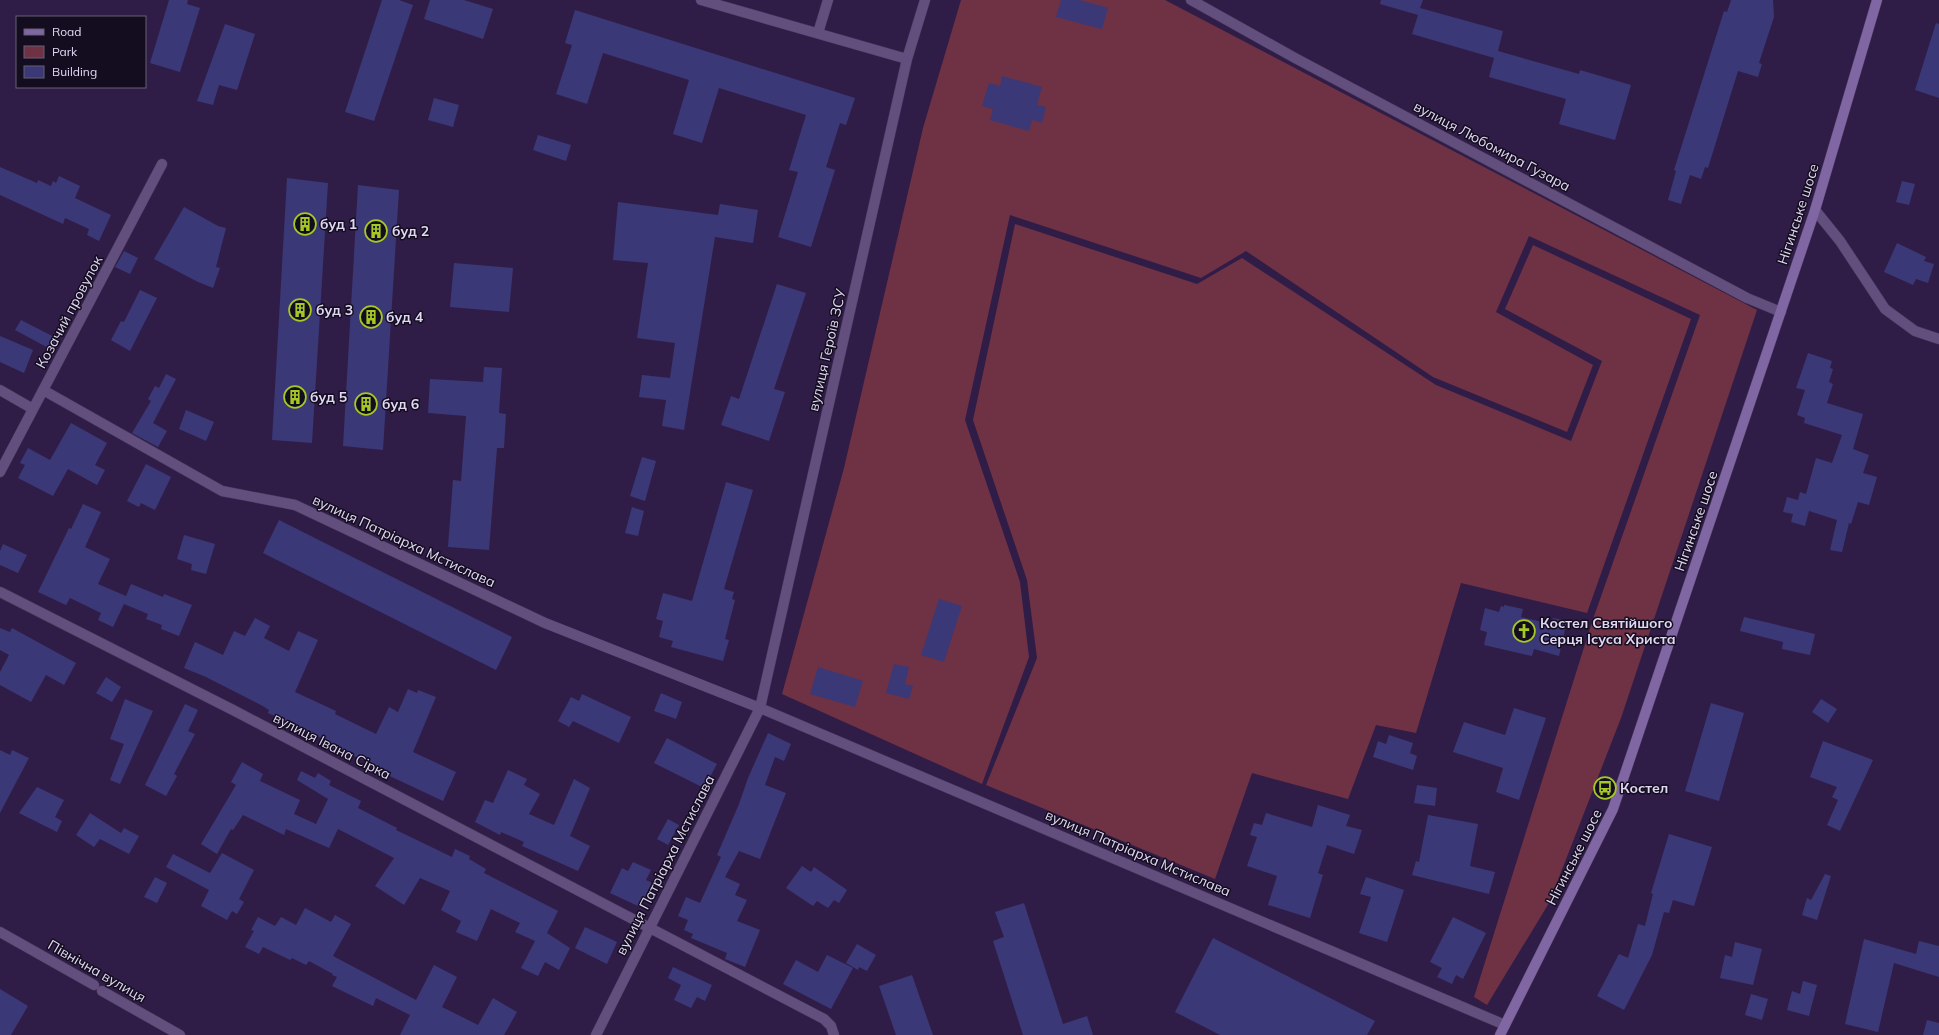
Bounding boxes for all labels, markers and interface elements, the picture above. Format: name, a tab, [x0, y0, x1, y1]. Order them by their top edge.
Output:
legend	[16, 16, 146, 88]
text: Road	[52, 24, 81, 39]
text: Park	[52, 44, 78, 59]
text: Building	[52, 64, 97, 79]
street label: вулиця Любомира Гузара	[1411, 97, 1573, 195]
street label: Нігинське шосе	[1773, 161, 1823, 267]
building icon: буд 1	[292, 211, 318, 237]
place label: буд 1	[320, 215, 357, 233]
building icon: буд 2	[363, 218, 389, 244]
place label: буд 2	[392, 222, 429, 240]
street label: Козачий провулок	[32, 252, 106, 371]
street label: вулиця Героїв ЗСУ	[804, 286, 850, 413]
building icon: буд 3	[287, 297, 313, 323]
place label: буд 3	[316, 301, 353, 319]
building icon: буд 4	[358, 304, 384, 330]
place label: буд 4	[386, 308, 424, 326]
building icon: буд 5	[282, 384, 308, 410]
place label: буд 5	[310, 388, 347, 406]
building icon: буд 6	[353, 391, 379, 417]
place label: буд 6	[382, 395, 419, 413]
street label: Нігинське шосе	[1670, 468, 1722, 574]
street label: вулиця Патріарха Мстислава	[310, 491, 498, 591]
place label: Костел Святійшого Серця Ісуса Христа	[1540, 614, 1676, 648]
church icon: Костел Святійшого Серця Ісуса Христа	[1511, 618, 1537, 644]
street label: вулиця Івана Сірка	[270, 709, 394, 783]
street label: вулиця Патріарха Мстислава	[612, 772, 718, 958]
bus stop icon: Костел	[1592, 775, 1618, 801]
place label: Костел	[1620, 779, 1668, 797]
street label: вулиця Патріарха Мстислава	[1043, 806, 1233, 900]
street label: Нігинське шосе	[1542, 806, 1606, 908]
street label: Північна вулиця	[45, 936, 149, 1006]

